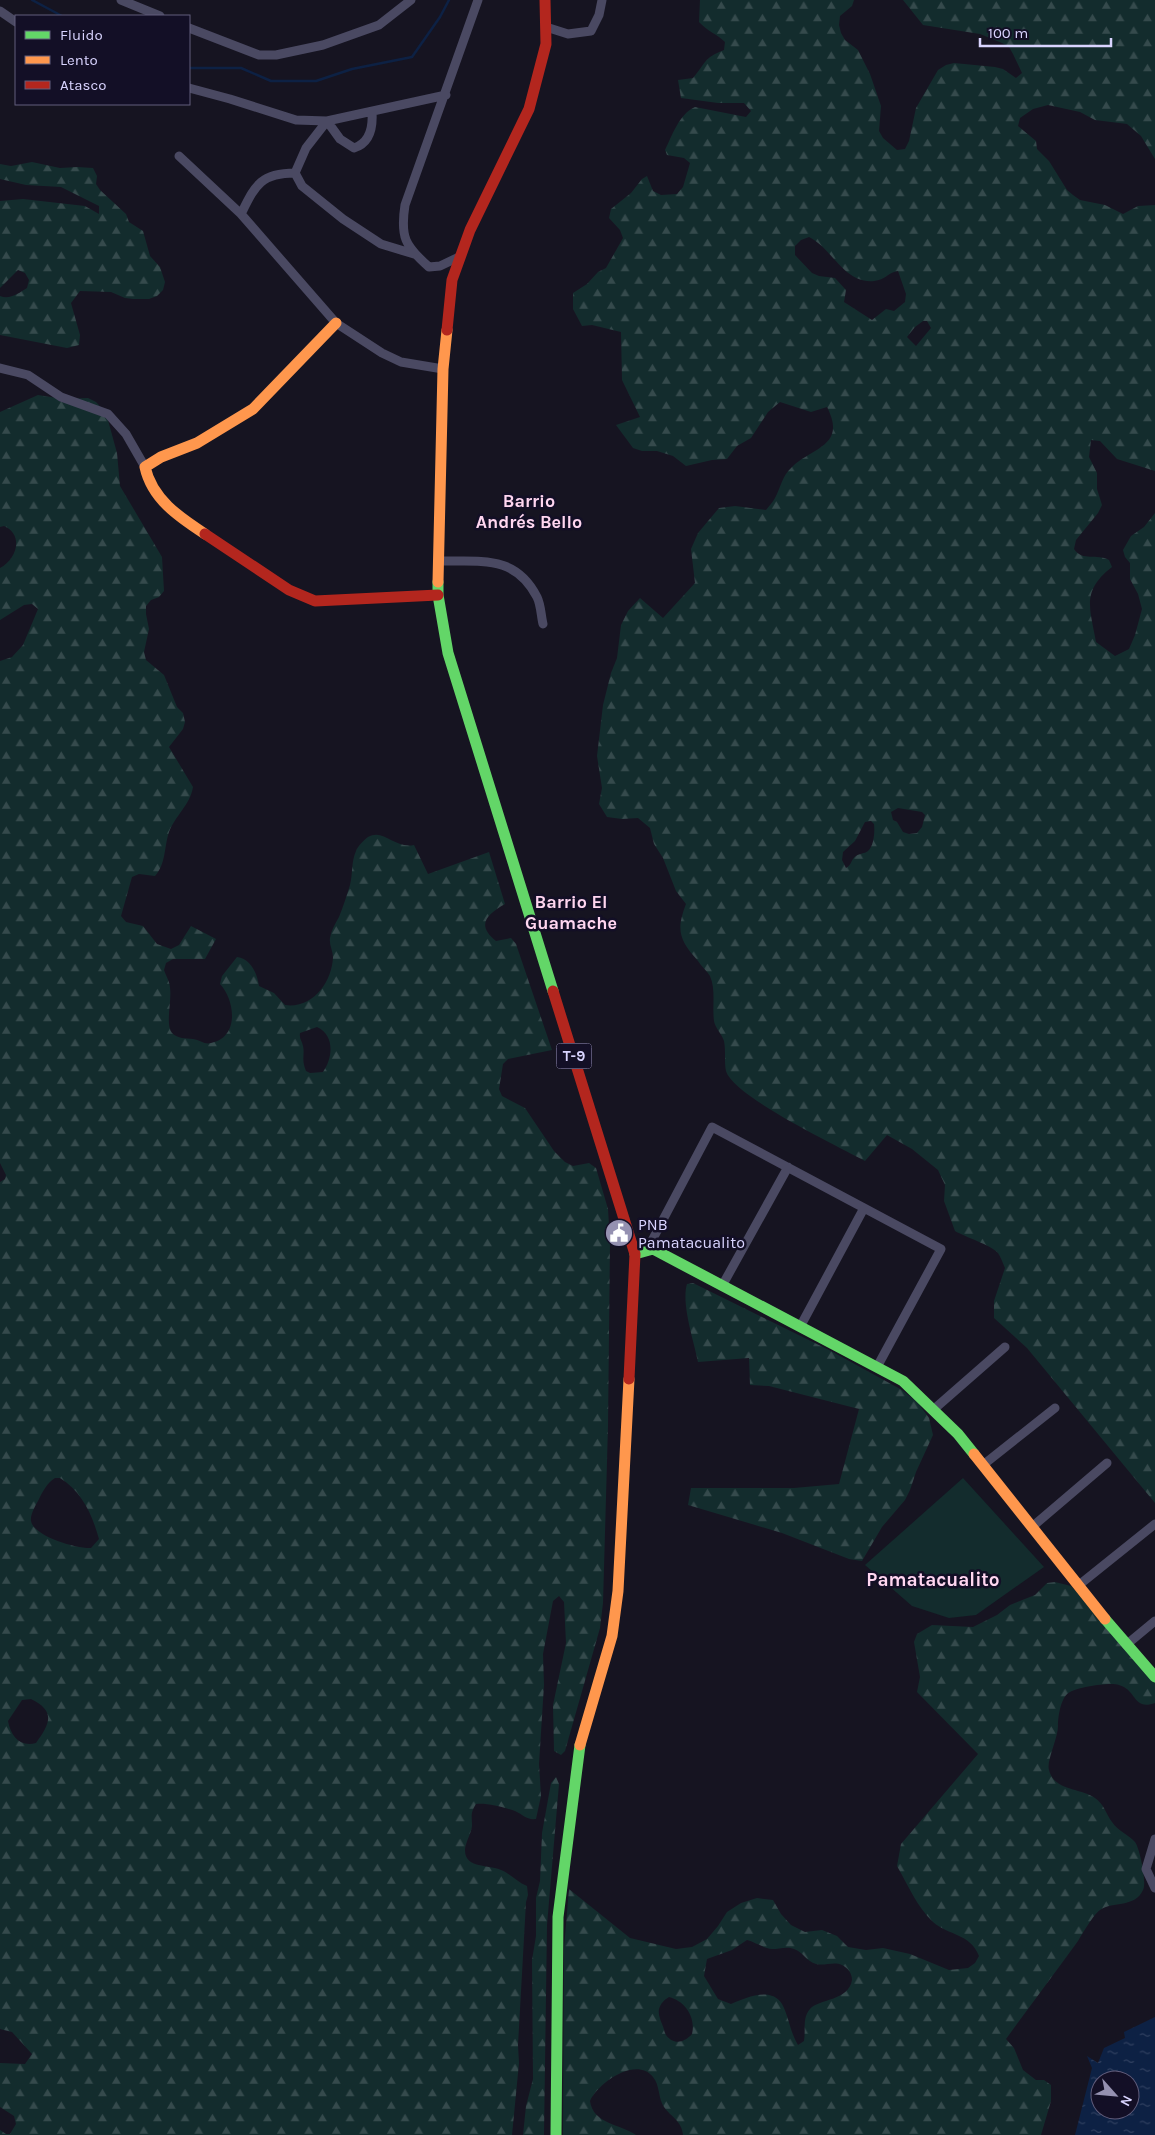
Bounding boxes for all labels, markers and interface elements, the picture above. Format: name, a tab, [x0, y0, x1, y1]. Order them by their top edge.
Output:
legend	[15, 15, 190, 105]
scale bar	[980, 15, 1111, 47]
text: 100 m	[988, 24, 1028, 42]
text: Fluido	[60, 26, 103, 44]
text: Lento	[60, 51, 98, 69]
text: Atasco	[60, 76, 106, 94]
district label: Barrio Andrés Bello	[476, 490, 582, 533]
district label: Barrio El Guamache	[525, 891, 617, 934]
road number: T-9	[556, 1044, 592, 1068]
place label: PNB Pamatacualito	[638, 1215, 745, 1252]
public building icon: PNB Pamatacualito	[604, 1218, 634, 1248]
district label: Pamatacualito	[866, 1569, 1000, 1591]
north arrow	[1090, 2070, 1140, 2120]
text: N	[1116, 2092, 1136, 2109]

